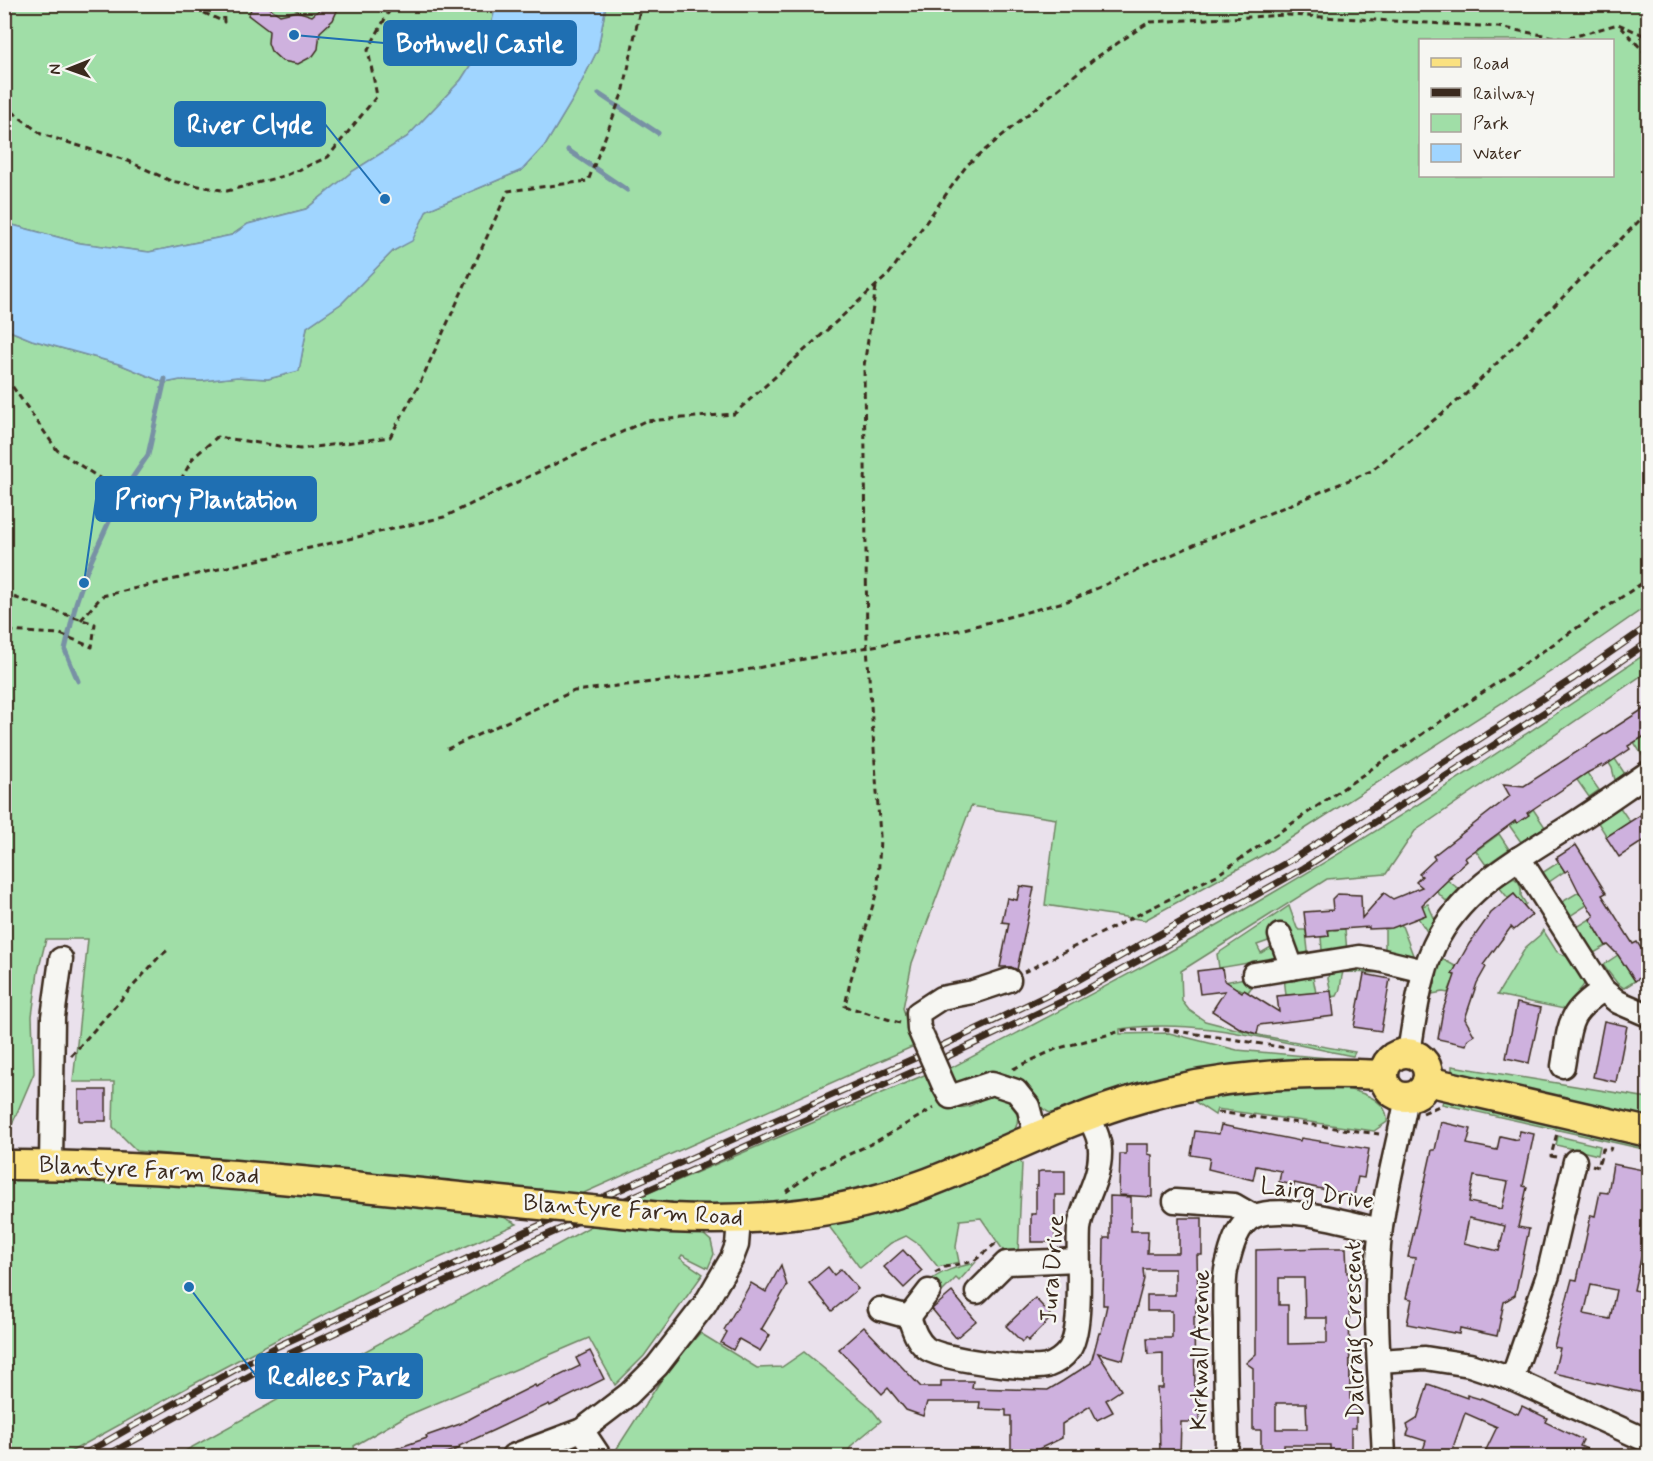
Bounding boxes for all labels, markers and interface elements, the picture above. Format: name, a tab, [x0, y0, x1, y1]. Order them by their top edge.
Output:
callout: Bothwell Castle	[384, 21, 576, 65]
text: Bothwell Castle	[396, 28, 564, 62]
north arrow	[39, 39, 99, 99]
legend	[1419, 39, 1614, 177]
text: Road	[1473, 52, 1509, 76]
text: N	[45, 64, 66, 75]
text: Railway	[1473, 82, 1535, 106]
callout: River Clyde	[175, 102, 325, 146]
text: River Clyde	[187, 109, 313, 143]
text: Park	[1473, 112, 1509, 136]
text: Water	[1473, 142, 1522, 166]
callout: Priory Plantation	[96, 477, 316, 521]
text: Priory Plantation	[115, 484, 297, 518]
street label: Blantyre Farm Road	[38, 1150, 260, 1192]
street label: Lairg Drive	[1258, 1171, 1376, 1219]
street label: Blantyre Farm Road	[522, 1188, 744, 1234]
street label: Jura Drive	[1034, 1213, 1072, 1324]
street label: Dalcraig Crescent	[1338, 1241, 1375, 1419]
street label: Kirkwall Avenue	[1184, 1269, 1218, 1431]
callout: Redlees Park	[256, 1354, 422, 1398]
text: Redlees Park	[268, 1361, 410, 1395]

